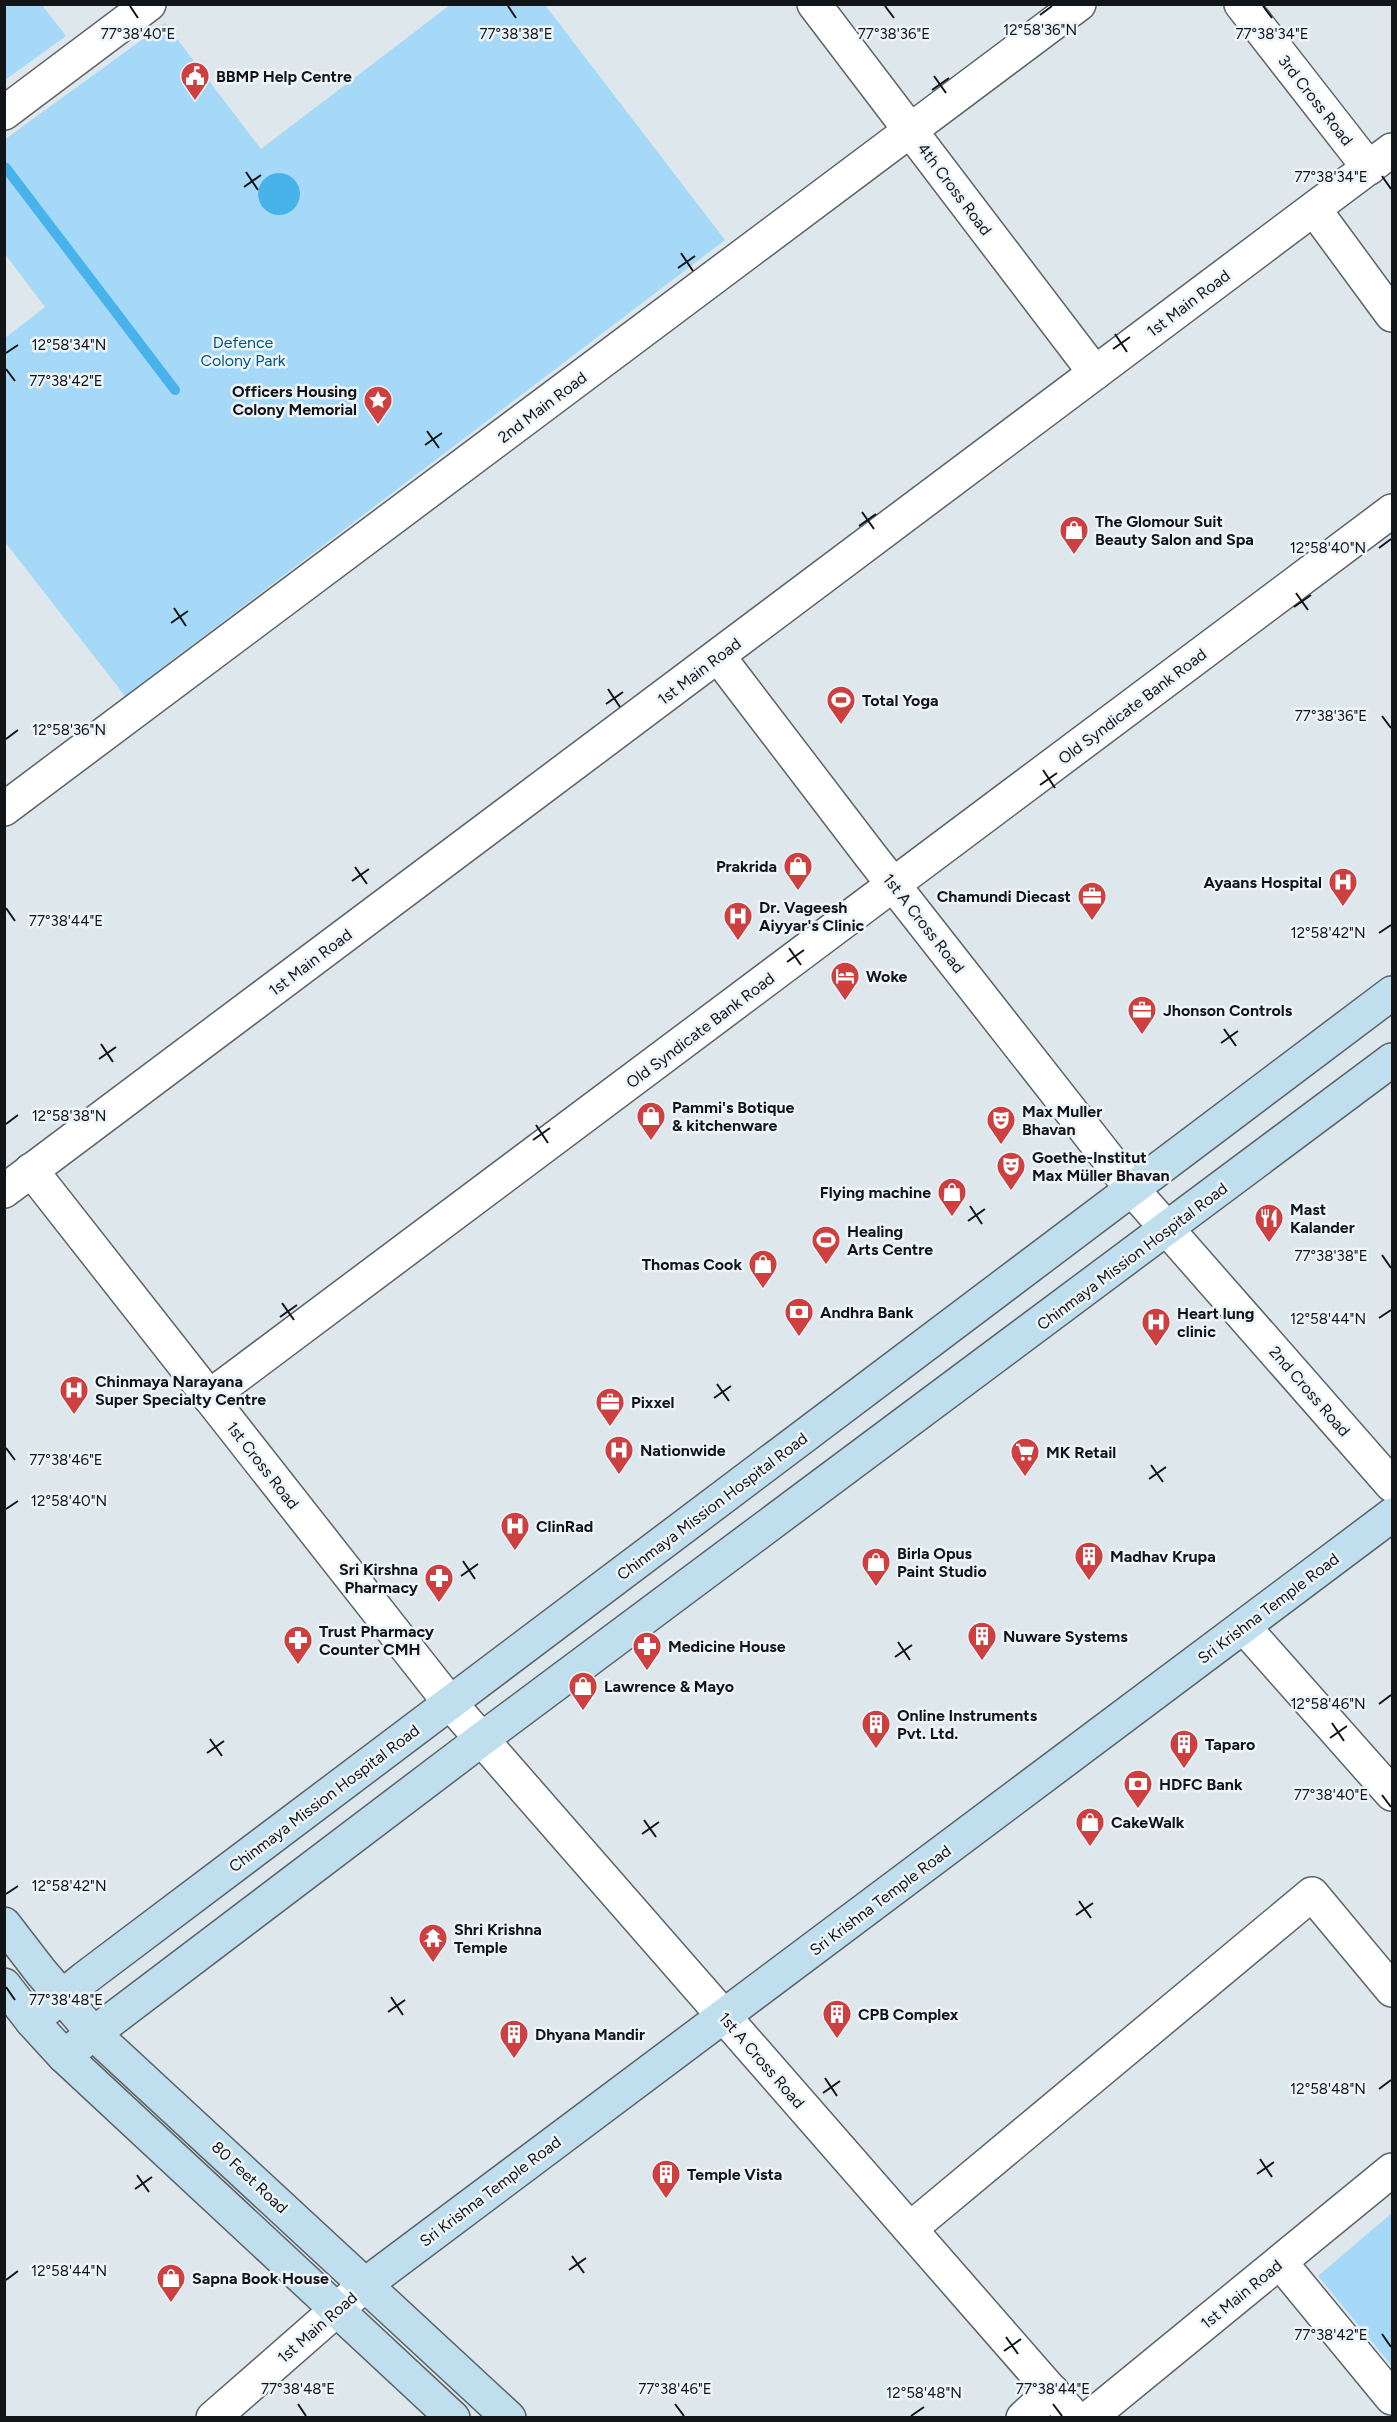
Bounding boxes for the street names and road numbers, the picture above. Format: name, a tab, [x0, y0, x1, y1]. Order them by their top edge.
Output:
street label: 3rd Cross Road	[1274, 51, 1357, 149]
street label: 4th Cross Road	[914, 139, 996, 239]
street label: 1st Main Road	[1143, 266, 1234, 341]
street label: 2nd Main Road	[494, 368, 590, 447]
street label: 1st Main Road	[654, 634, 745, 709]
street label: Old Syndicate Bank Road	[1055, 645, 1210, 768]
street label: 1st A Cross Road	[879, 870, 968, 977]
street label: 1st Main Road	[265, 925, 356, 1000]
street label: Old Syndicate Bank Road	[623, 969, 778, 1092]
street label: Chinmaya Mission Hospital Road	[1033, 1179, 1231, 1334]
street label: 2nd Cross Road	[1265, 1342, 1354, 1440]
street label: 1st Cross Road	[222, 1418, 303, 1513]
street label: Chinmaya Mission Hospital Road	[613, 1429, 811, 1584]
street label: Sri Krishna Temple Road	[1194, 1549, 1343, 1668]
street label: Chinmaya Mission Hospital Road	[225, 1721, 423, 1876]
street label: Sri Krishna Temple Road	[806, 1841, 955, 1960]
street label: 1st A Cross Road	[715, 2009, 808, 2112]
street label: Sri Krishna Temple Road	[416, 2132, 565, 2251]
street label: 80 Feet Road	[208, 2137, 292, 2217]
street label: 1st Main Road	[1197, 2256, 1286, 2333]
street label: 1st Main Road	[274, 2288, 361, 2367]

